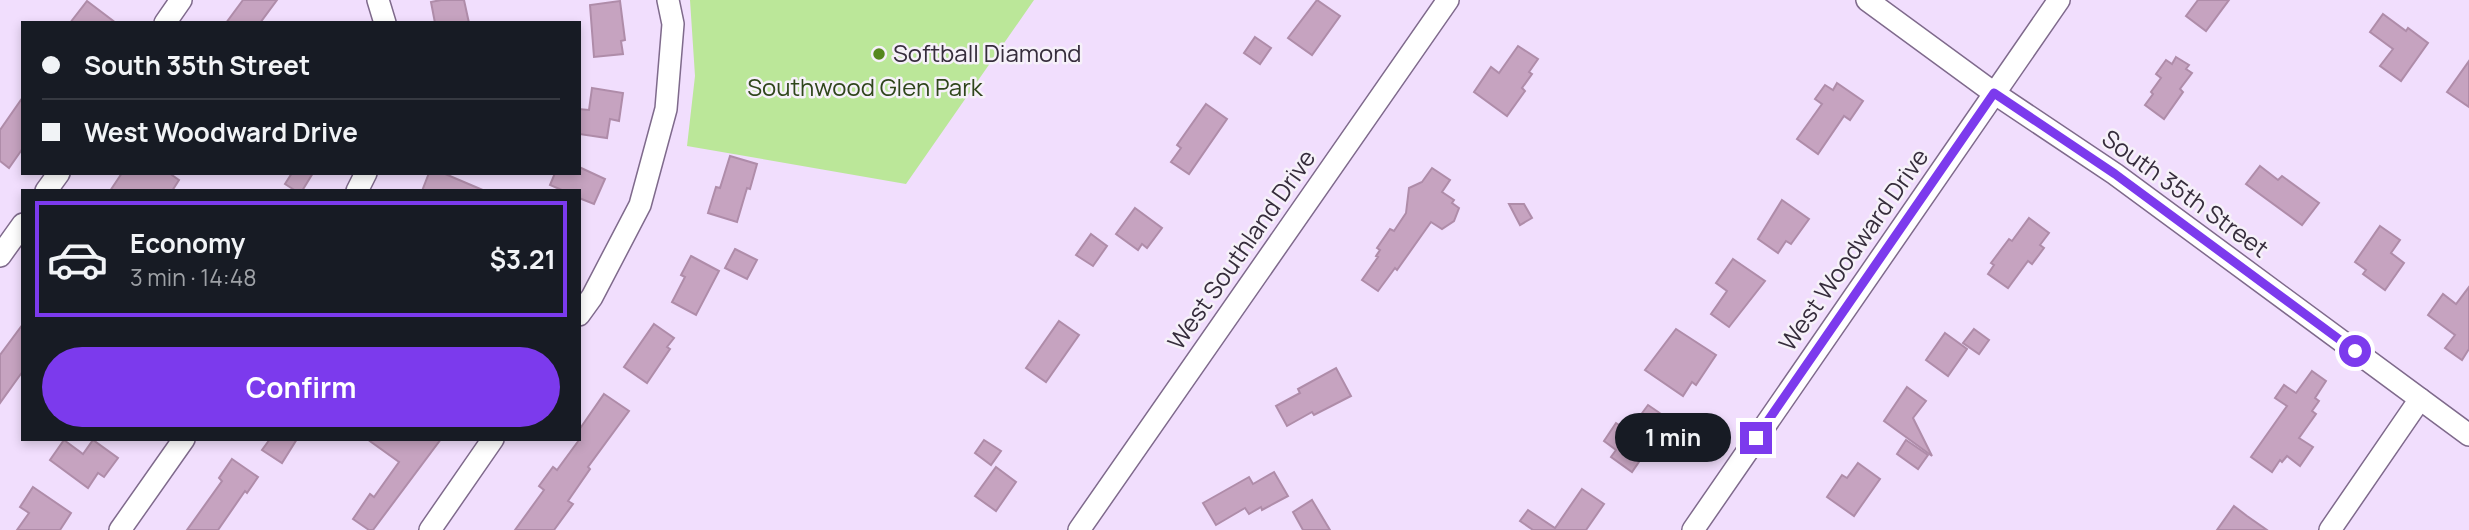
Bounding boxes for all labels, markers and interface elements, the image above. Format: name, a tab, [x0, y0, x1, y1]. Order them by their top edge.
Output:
place label: Softball Diamond	[893, 36, 1082, 69]
marker: Softball Diamond	[871, 46, 887, 62]
text: South 35th Street	[84, 47, 310, 83]
park label: Southwood Glen Park	[747, 70, 984, 103]
text: West Woodward Drive	[84, 114, 358, 150]
street label: South 35th Street	[2096, 121, 2276, 264]
street label: West Woodward Drive	[1770, 141, 1935, 357]
street label: West Southland Drive	[1159, 142, 1322, 356]
text: Economy	[130, 225, 245, 261]
icon: car	[46, 228, 109, 291]
text: $3.21	[490, 241, 556, 277]
text: 3 min · 14:48	[130, 261, 257, 293]
route start	[2339, 335, 2371, 367]
button: Confirm	[42, 347, 560, 427]
callout: 1 min	[1616, 414, 1732, 462]
text: 1 min	[1645, 421, 1701, 453]
route end	[1740, 422, 1772, 454]

